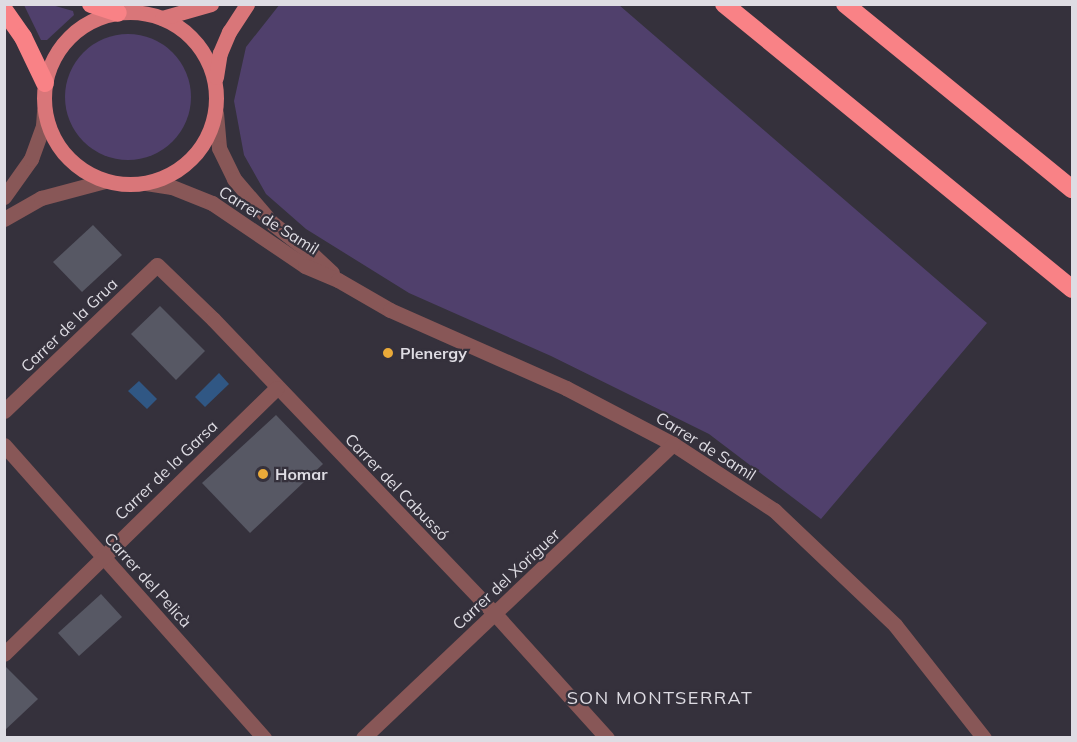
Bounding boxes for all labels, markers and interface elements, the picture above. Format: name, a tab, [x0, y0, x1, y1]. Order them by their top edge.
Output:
street label: Carrer de Samil	[215, 182, 323, 258]
street label: Carrer de la Grua	[17, 274, 121, 376]
place label: Plenergy	[400, 343, 467, 363]
marker: Plenergy	[381, 346, 395, 360]
street label: Carrer de Samil	[652, 408, 760, 484]
street label: Carrer de la Garsa	[111, 416, 221, 524]
street label: Carrer del Cabussó	[341, 430, 453, 544]
place label: Homar	[275, 464, 327, 484]
marker: Homar	[256, 467, 270, 481]
street label: Carrer del Xoriguer	[449, 524, 563, 634]
street label: Carrer del Pelicà	[100, 529, 196, 631]
district label: SON MONTSERRAT	[567, 687, 753, 709]

